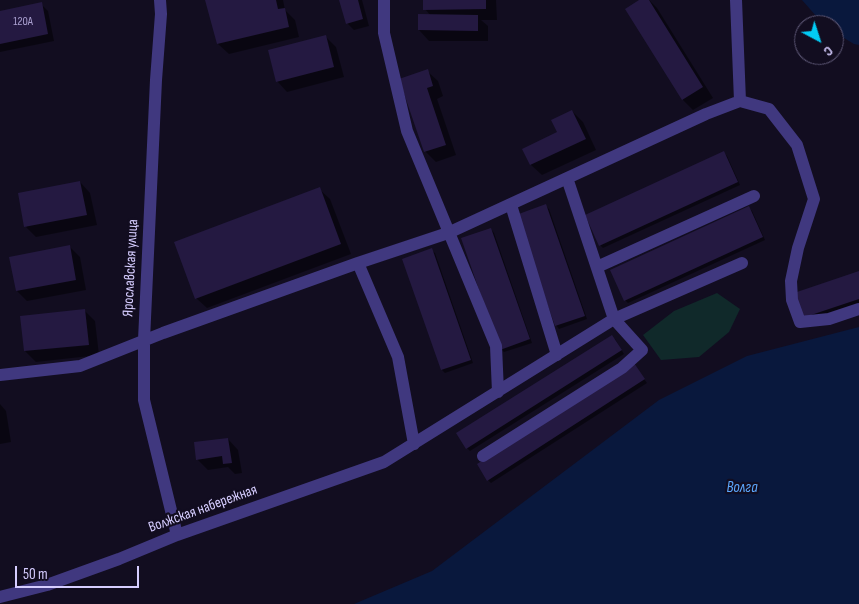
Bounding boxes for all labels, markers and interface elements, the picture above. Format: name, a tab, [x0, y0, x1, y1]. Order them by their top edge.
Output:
house number: 120А	[13, 15, 33, 29]
north arrow	[794, 15, 844, 65]
text: С	[820, 42, 837, 60]
street label: Ярославская улица	[119, 219, 143, 317]
water label: Волга	[726, 478, 758, 498]
street label: Волжская набережная	[146, 481, 260, 537]
scale bar	[18, 556, 141, 588]
text: 50 m	[23, 565, 48, 584]

